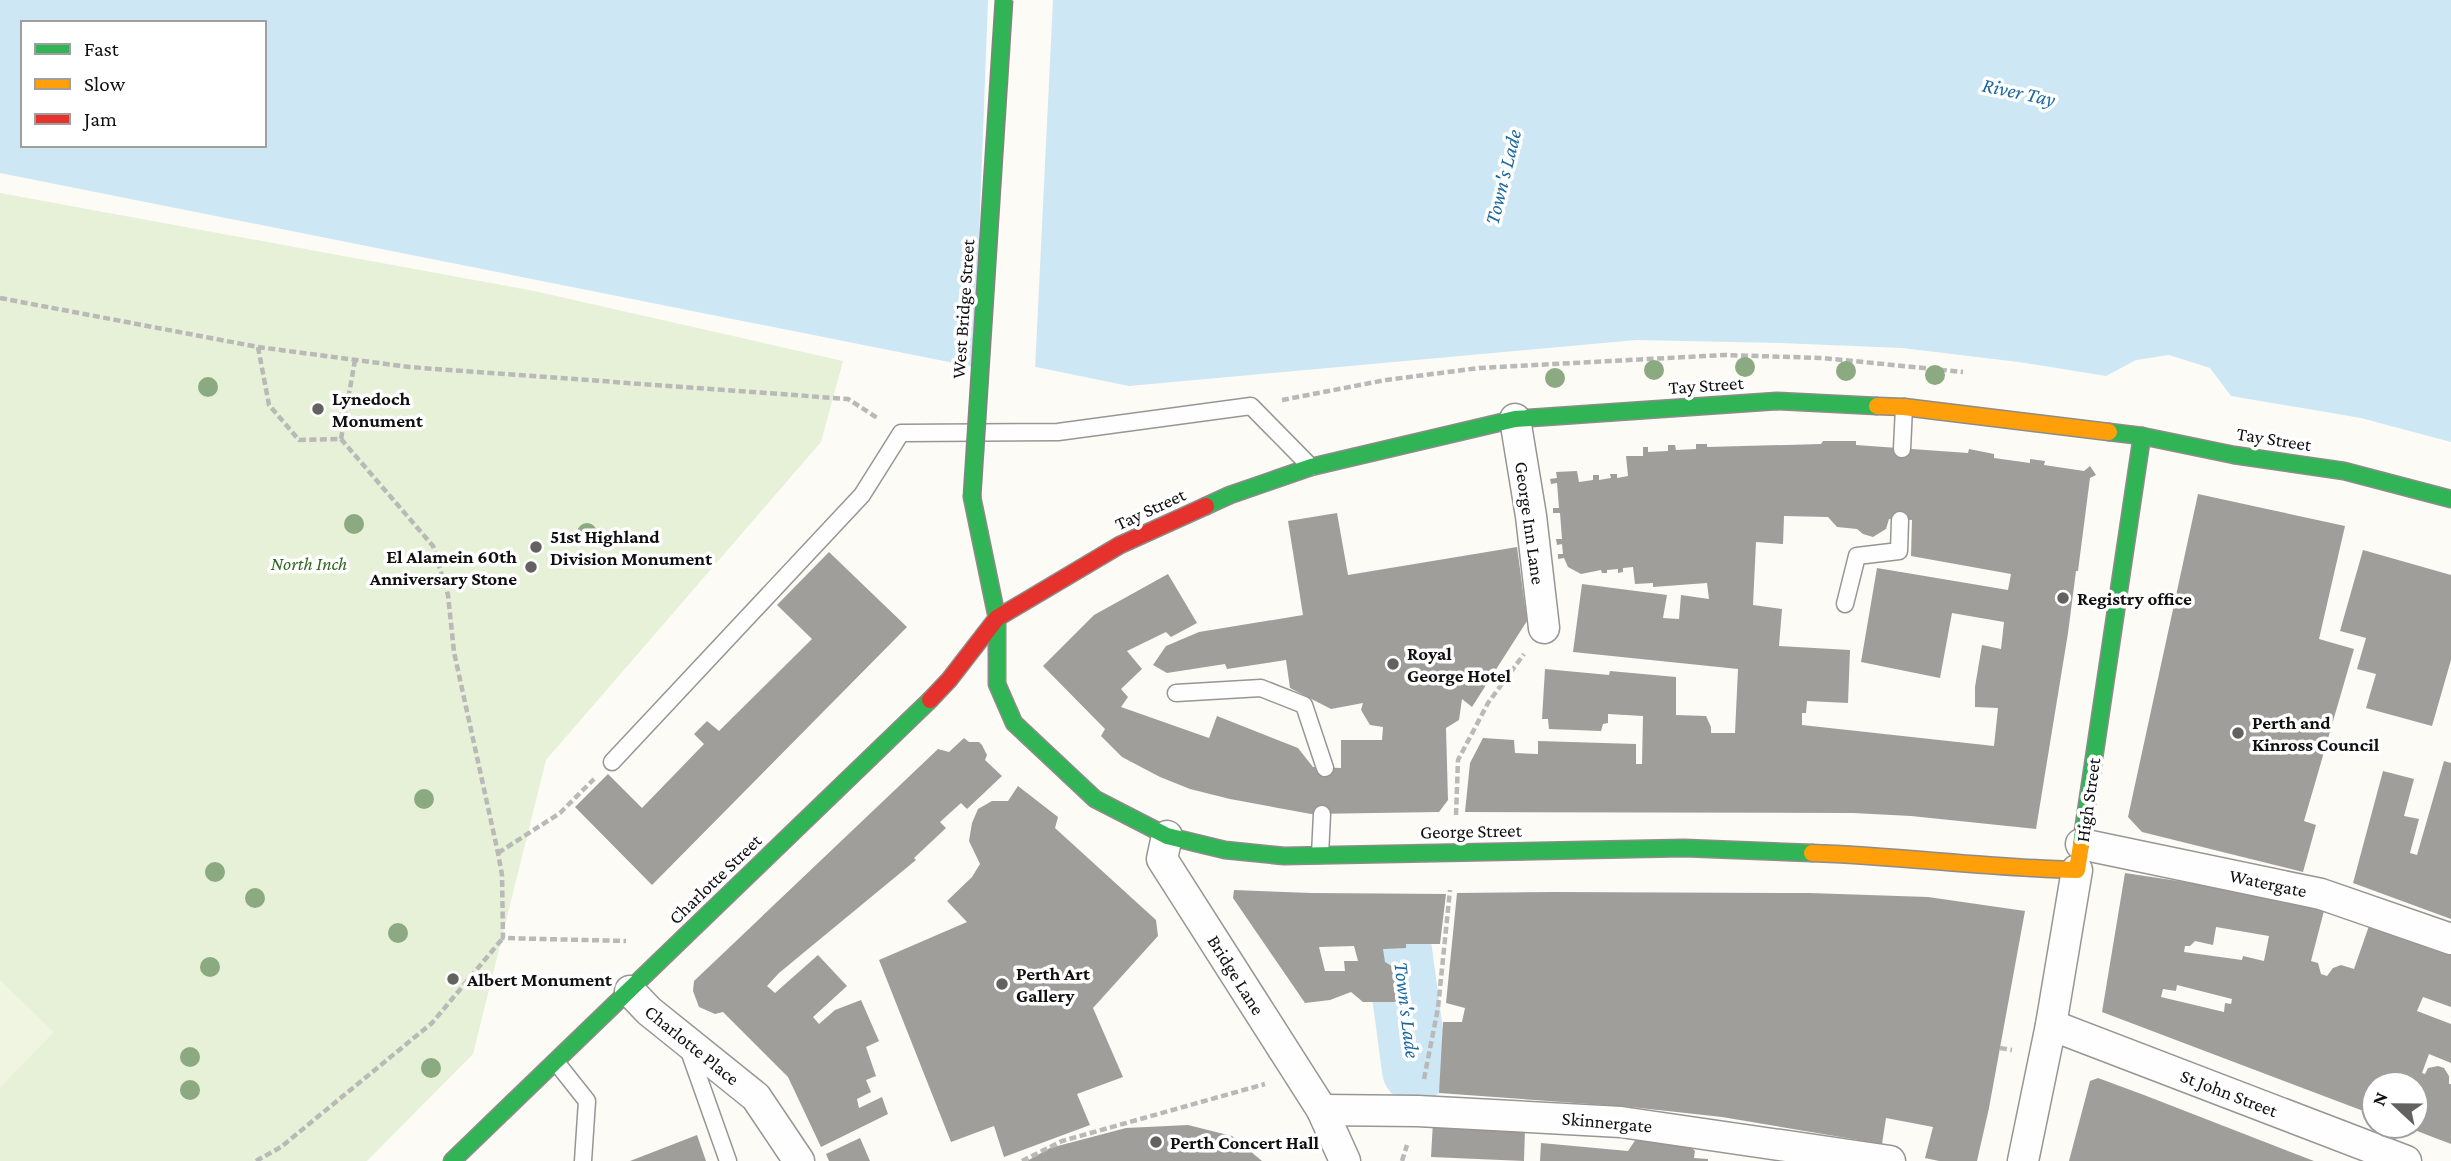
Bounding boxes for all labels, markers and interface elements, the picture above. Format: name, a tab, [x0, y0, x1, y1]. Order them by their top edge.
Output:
legend	[21, 21, 266, 147]
text: Fast	[84, 37, 120, 61]
text: Slow	[84, 72, 126, 96]
water label: River Tay	[1980, 73, 2058, 111]
text: Jam	[82, 107, 117, 131]
water label: Town's Lade	[1480, 127, 1526, 227]
street label: West Bridge Street	[948, 238, 978, 380]
street label: Tay Street	[1668, 372, 1745, 398]
place label: Lynedoch Monument	[332, 388, 423, 431]
marker: Lynedoch Monument	[310, 401, 326, 417]
street label: Tay Street	[2235, 423, 2313, 455]
street label: George Inn Lane	[1511, 460, 1549, 586]
street label: Tay Street	[1111, 483, 1189, 534]
place label: 51st Highland Division Monument	[550, 526, 712, 569]
marker: 51st Highland Division Monument	[528, 539, 544, 555]
place label: El Alamein 60th Anniversary Stone	[369, 546, 517, 589]
park label: North Inch	[271, 553, 347, 574]
marker: El Alamein 60th Anniversary Stone	[523, 559, 539, 575]
place label: Registry office	[2077, 588, 2192, 609]
marker: Registry office	[2055, 590, 2071, 606]
place label: Royal George Hotel	[1407, 643, 1512, 686]
marker: Royal George Hotel	[1385, 656, 1401, 672]
place label: Perth and Kinross Council	[2252, 712, 2380, 755]
marker: Perth and Kinross Council	[2230, 725, 2246, 741]
street label: High Street	[2072, 756, 2104, 844]
street label: George Street	[1420, 820, 1523, 842]
street label: Charlotte Street	[665, 829, 766, 928]
street label: Watergate	[2227, 865, 2309, 901]
street label: Bridge Lane	[1203, 931, 1269, 1019]
water label: Town's Lade	[1389, 960, 1425, 1060]
place label: Perth Art Gallery	[1016, 963, 1090, 1006]
place label: Albert Monument	[466, 969, 612, 990]
marker: Albert Monument	[445, 971, 461, 987]
marker: Perth Art Gallery	[994, 976, 1010, 992]
street label: Charlotte Place	[641, 1001, 743, 1089]
street label: St John Street	[2177, 1065, 2281, 1121]
north arrow	[2360, 1070, 2430, 1140]
text: N	[2368, 1089, 2392, 1109]
street label: Skinnergate	[1561, 1108, 1653, 1136]
place label: Perth Concert Hall	[1170, 1132, 1319, 1153]
marker: Perth Concert Hall	[1148, 1134, 1164, 1150]

